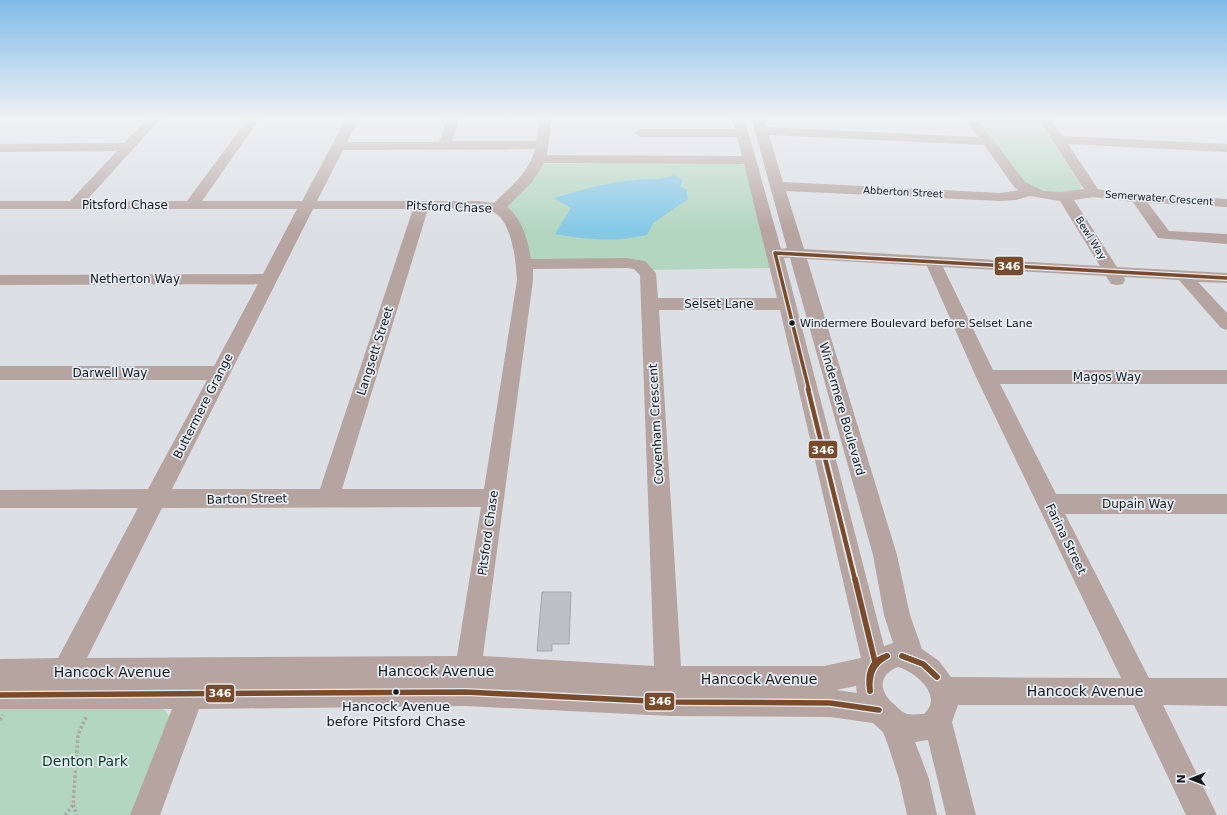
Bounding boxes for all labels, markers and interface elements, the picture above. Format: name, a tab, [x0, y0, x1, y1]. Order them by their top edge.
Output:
street label: Abberton Street	[863, 184, 943, 200]
street label: Semerwater Crescent	[1105, 189, 1213, 207]
street label: Pitsford Chase	[82, 198, 168, 212]
street label: Pitsford Chase	[406, 199, 492, 215]
street label: Bewl Way	[1073, 215, 1109, 262]
line badge: 346	[994, 256, 1024, 276]
text: 346	[998, 260, 1021, 273]
street label: Netherton Way	[90, 272, 180, 286]
street label: Selset Lane	[684, 297, 754, 311]
street label: Langsett Street	[354, 305, 396, 397]
place label: Windermere Boulevard before Selset Lane	[800, 317, 1033, 330]
marker: Windermere Boulevard before Selset Lane	[787, 318, 797, 328]
street label: Windermere Boulevard	[816, 341, 868, 477]
street label: Buttermere Grange	[170, 351, 236, 461]
street label: Covenham Crescent	[646, 363, 666, 485]
street label: Darwell Way	[73, 366, 147, 380]
street label: Magos Way	[1073, 370, 1141, 384]
line badge: 346	[808, 440, 838, 459]
text: 346	[812, 444, 835, 457]
street label: Pitsford Chase	[475, 489, 501, 577]
street label: Barton Street	[207, 491, 288, 507]
street label: Dupain Way	[1102, 497, 1174, 511]
street label: Farina Street	[1043, 501, 1089, 577]
street label: Hancock Avenue	[378, 663, 494, 679]
street label: Hancock Avenue	[54, 664, 170, 680]
street label: Hancock Avenue	[701, 671, 817, 687]
street label: Hancock Avenue	[1027, 683, 1143, 699]
line badge: 346	[205, 684, 235, 703]
text: 346	[209, 687, 232, 700]
marker: Hancock Avenue before Pitsford Chase	[391, 687, 401, 697]
line badge: 346	[644, 692, 675, 711]
text: 346	[649, 695, 672, 708]
place label: Hancock Avenue before Pitsford Chase	[326, 699, 466, 729]
park label: Denton Park	[42, 753, 129, 769]
north arrow	[1171, 759, 1211, 799]
text: N	[1175, 774, 1188, 784]

